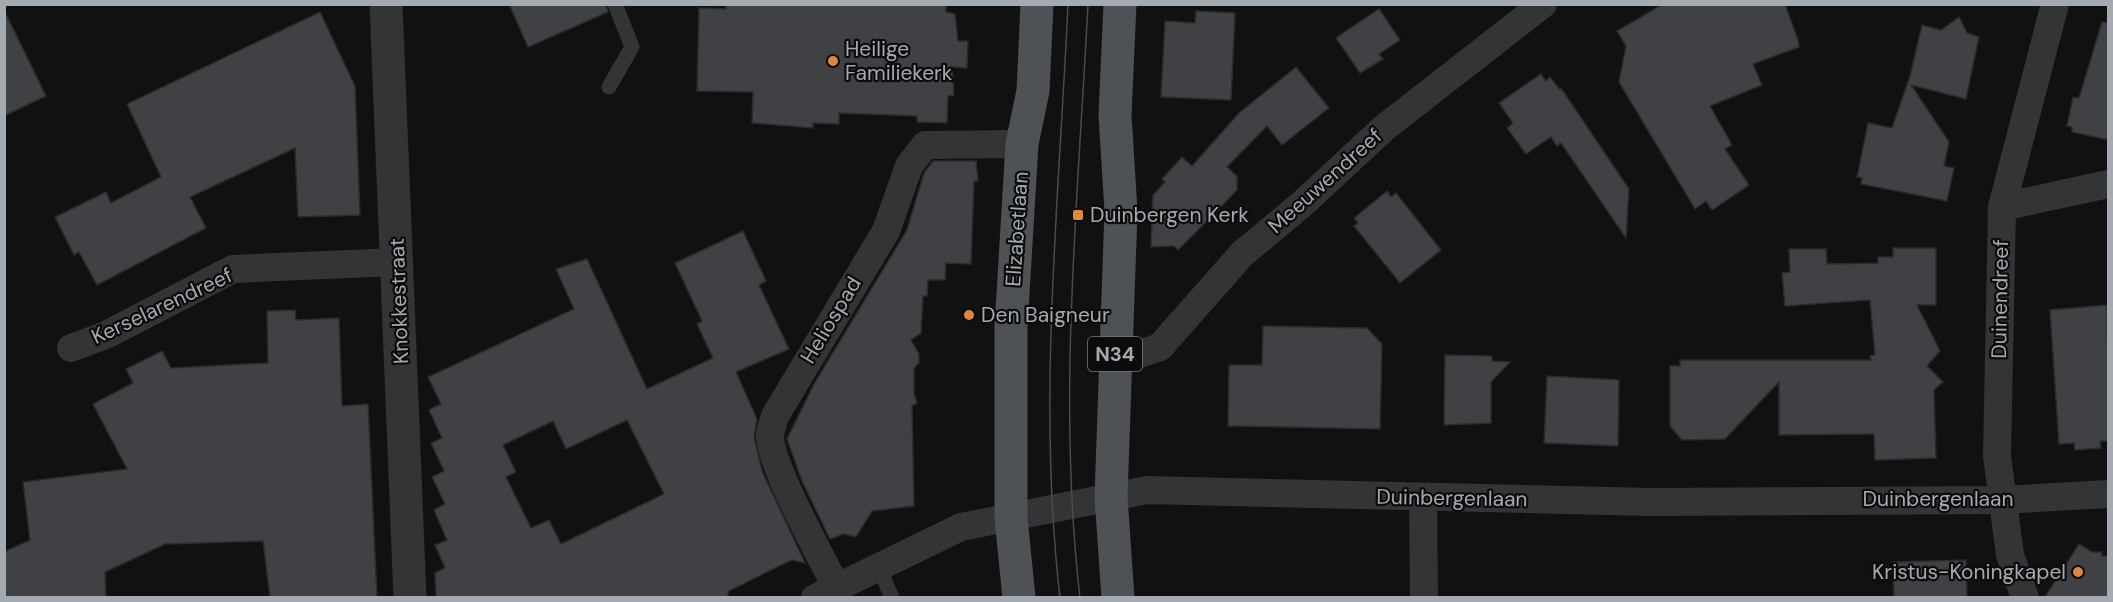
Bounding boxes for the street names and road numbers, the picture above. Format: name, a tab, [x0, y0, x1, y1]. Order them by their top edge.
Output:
street label: Meeuwendreef	[1262, 122, 1388, 240]
street label: Elizabetlaan	[999, 171, 1035, 287]
street label: Knokkestraat	[383, 238, 415, 364]
street label: Duinendreef	[1985, 239, 2015, 359]
street label: Kerselarendreef	[87, 261, 237, 351]
street label: Heliospad	[794, 271, 868, 369]
road number: N34	[1088, 337, 1142, 371]
street label: Duinbergenlaan	[1376, 483, 1528, 513]
street label: Duinbergenlaan	[1862, 485, 2014, 513]

